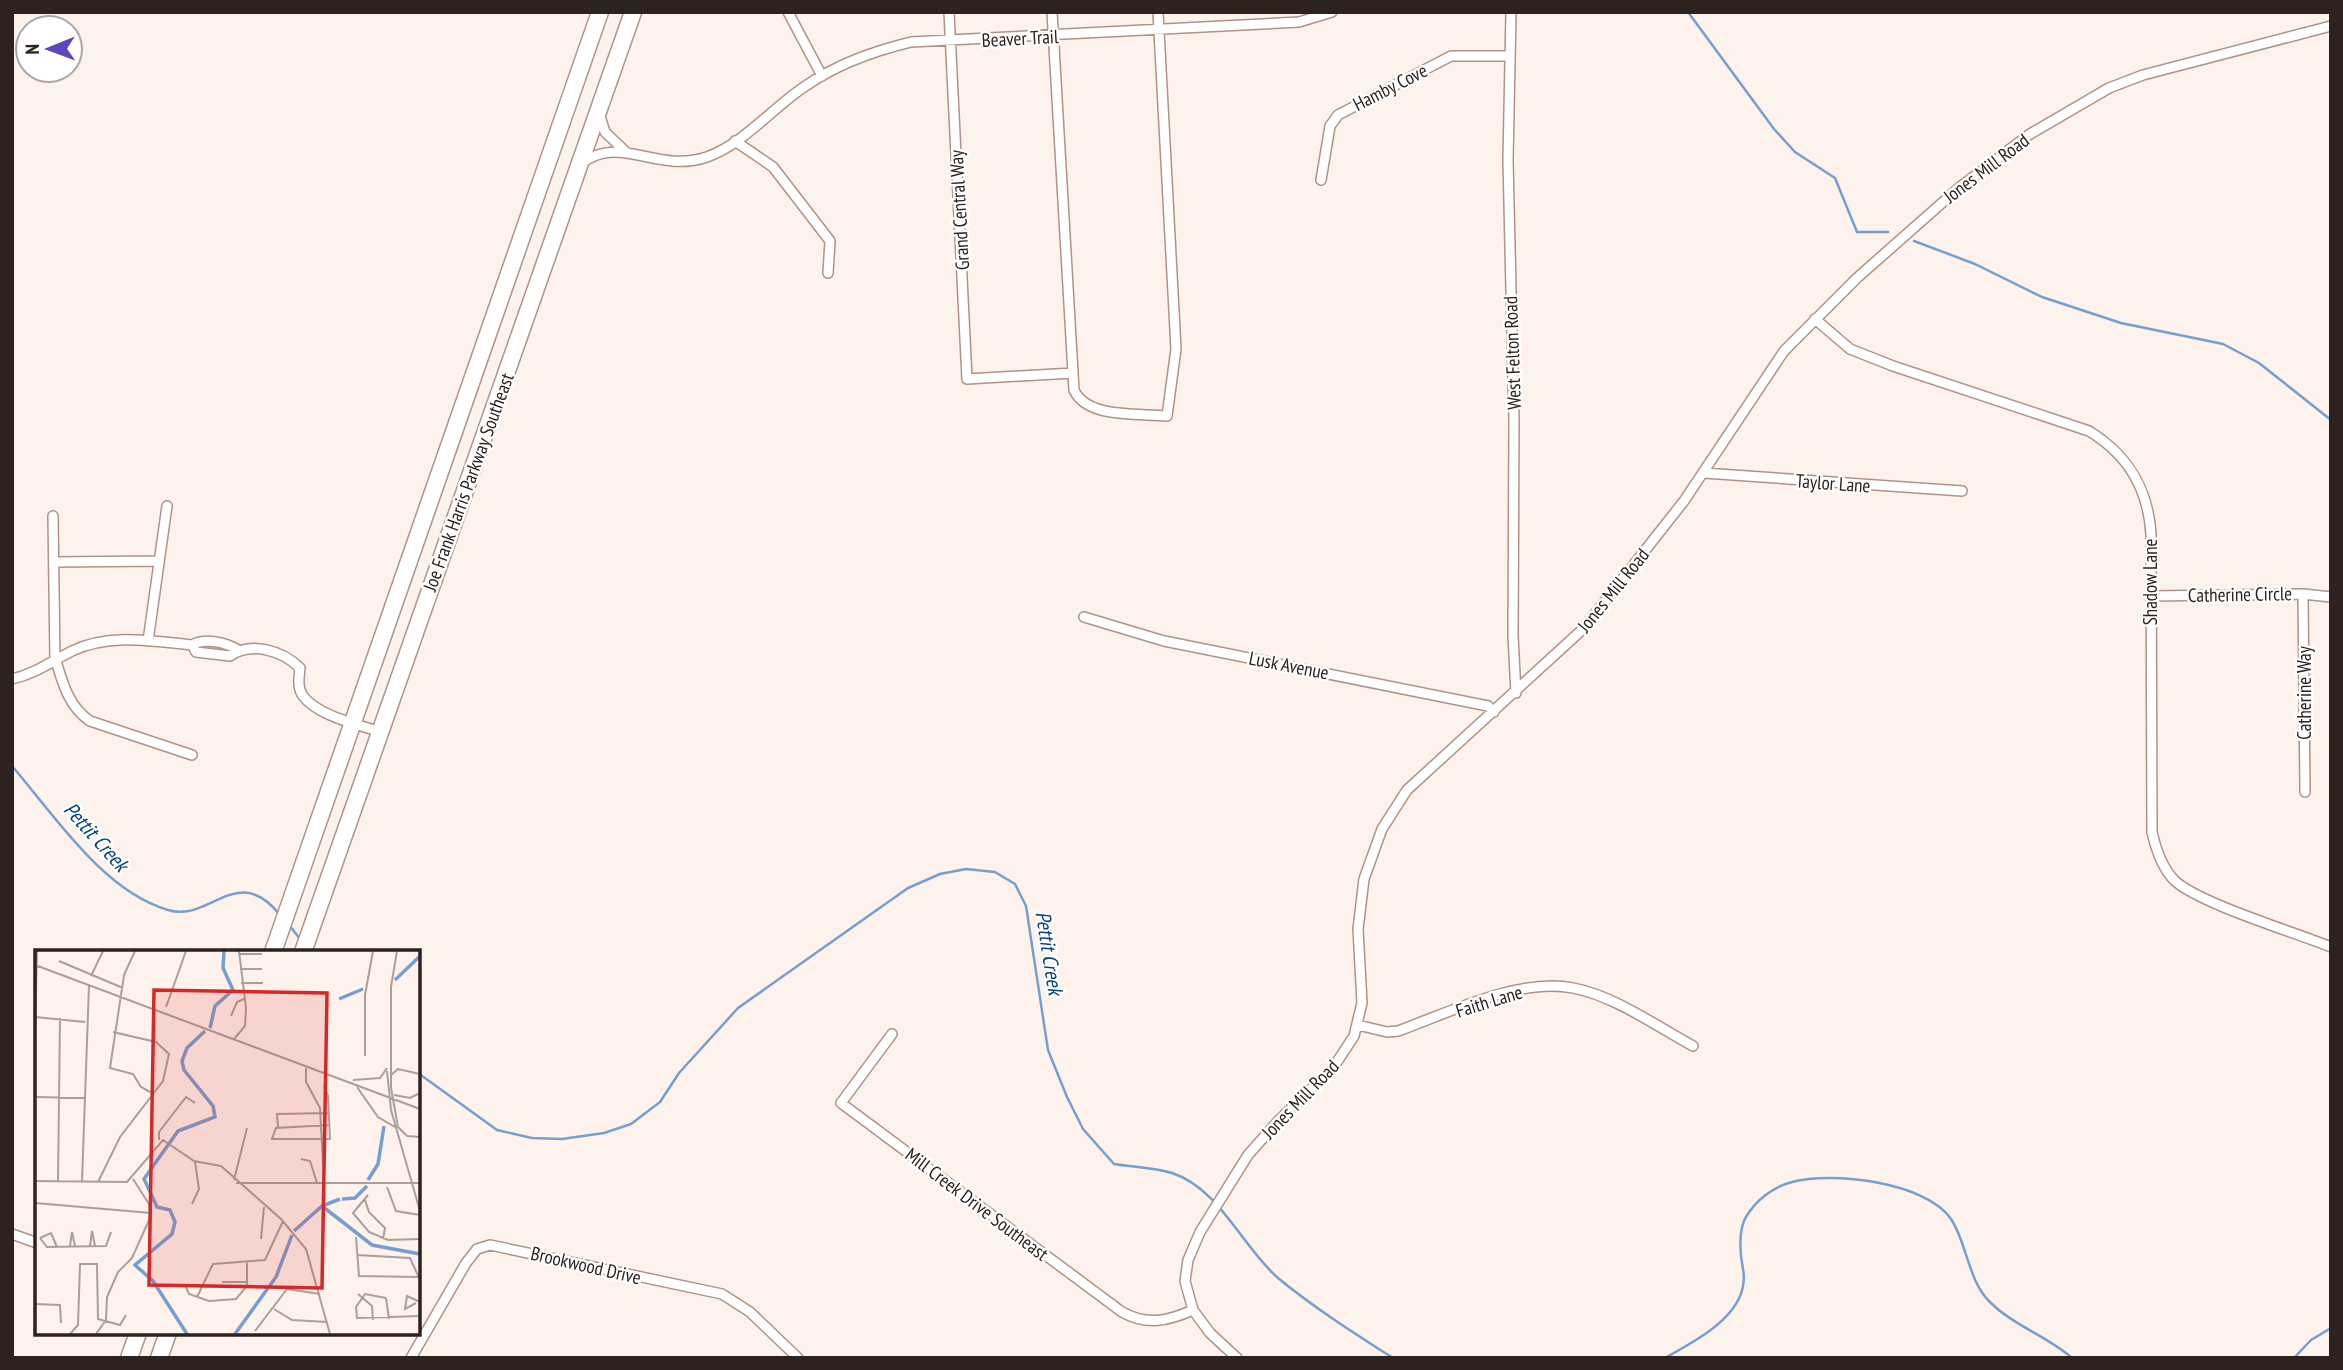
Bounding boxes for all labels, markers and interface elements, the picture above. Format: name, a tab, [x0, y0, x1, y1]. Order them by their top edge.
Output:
north arrow	[14, 14, 84, 84]
street label: Beaver Trail	[981, 24, 1059, 52]
text: N	[20, 44, 44, 55]
street label: Hamby Cove	[1349, 58, 1431, 116]
street label: Jones Mill Road	[1938, 128, 2034, 209]
street label: Grand Central Way	[944, 149, 974, 271]
street label: West Felton Road	[1498, 296, 1526, 410]
street label: Joe Frank Harris Parkway Southeast	[417, 369, 519, 595]
street label: Taylor Lane	[1795, 468, 1871, 498]
street label: Shadow Lane	[2138, 539, 2162, 625]
street label: Jones Mill Road	[1571, 543, 1654, 638]
street label: Catherine Circle	[2188, 581, 2292, 607]
street label: Catherine Way	[2292, 645, 2316, 740]
street label: Lusk Avenue	[1247, 646, 1331, 685]
water label: Pettit Creek	[58, 796, 137, 879]
water label: Pettit Creek	[1030, 909, 1070, 999]
inset map	[35, 950, 420, 1335]
street label: Faith Lane	[1453, 979, 1525, 1023]
street label: Jones Mill Road	[1256, 1054, 1344, 1144]
street label: Mill Creek Drive Southeast	[901, 1142, 1054, 1266]
street label: Brookwood Drive	[529, 1241, 643, 1289]

